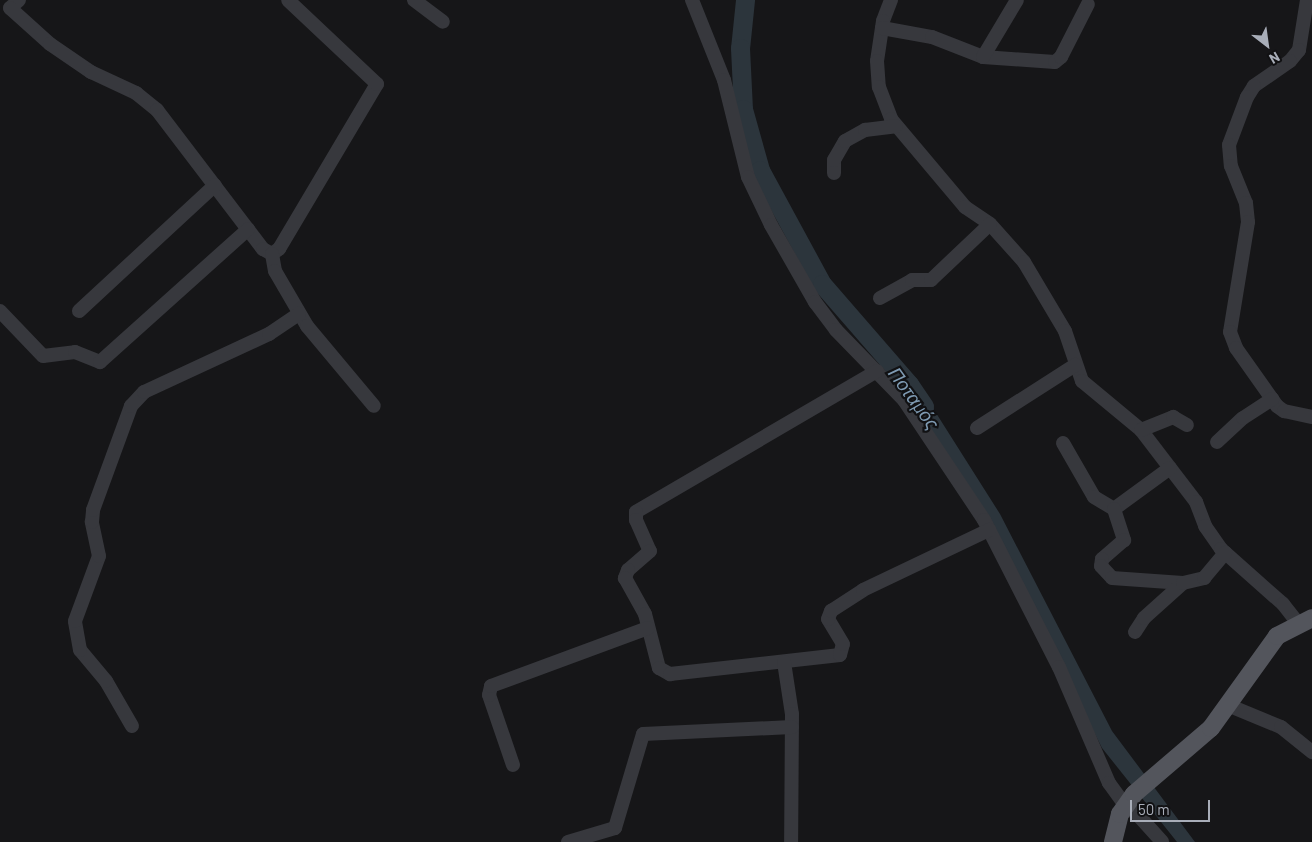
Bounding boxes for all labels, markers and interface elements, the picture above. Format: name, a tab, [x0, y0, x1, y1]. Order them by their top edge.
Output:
north arrow	[1242, 20, 1292, 70]
text: N	[1266, 49, 1283, 68]
water label: Ποταμός	[884, 362, 944, 434]
scale bar	[1132, 790, 1212, 822]
text: 50 m	[1138, 800, 1170, 818]

